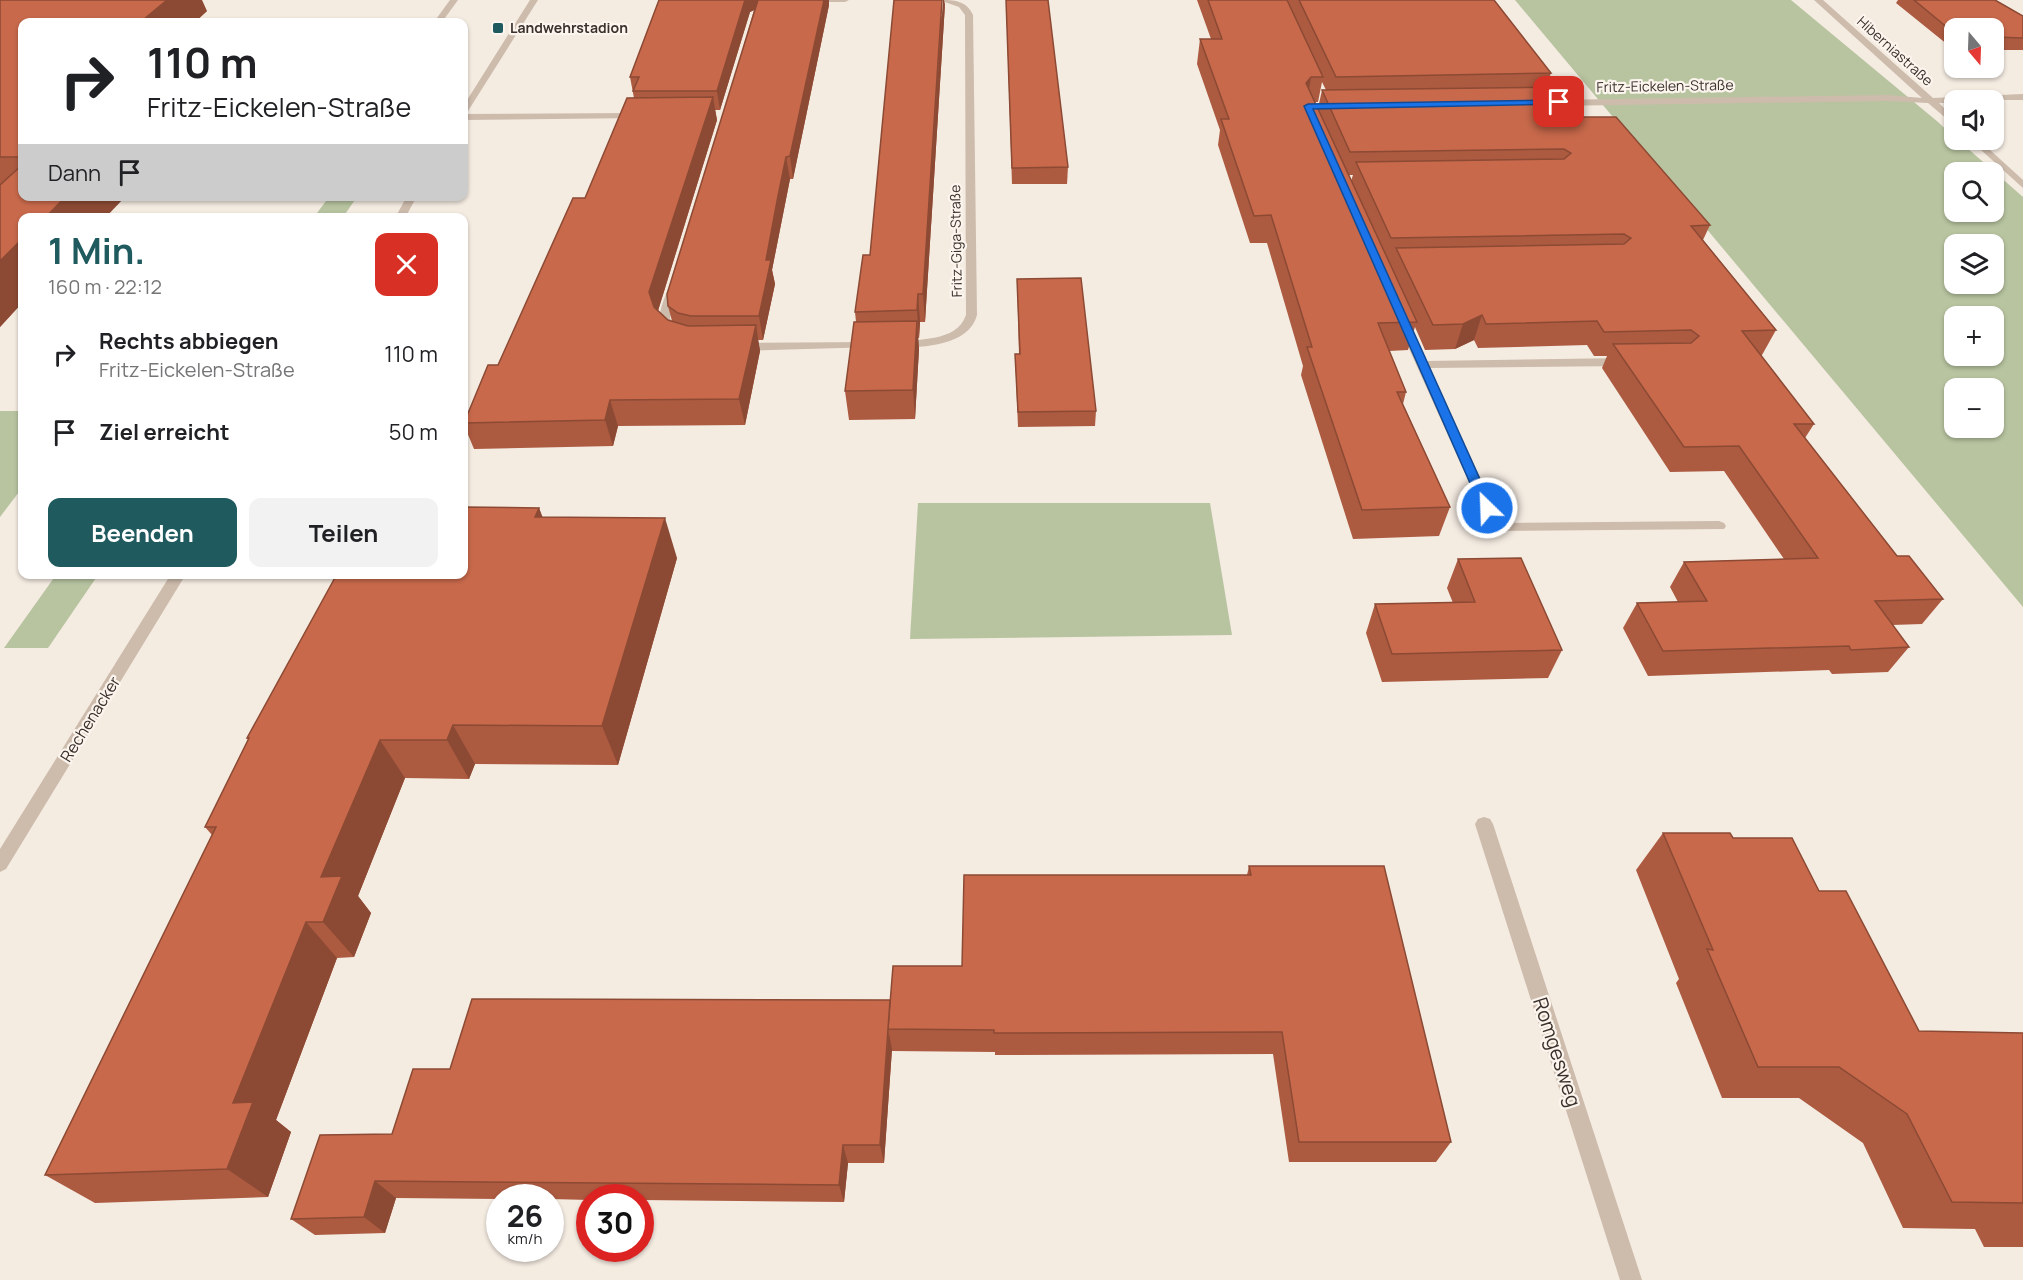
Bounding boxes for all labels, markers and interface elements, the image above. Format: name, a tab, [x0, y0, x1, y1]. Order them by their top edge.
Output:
street label: Hiberniastraße	[1853, 12, 1937, 90]
place label: Landwehrstadion	[510, 18, 628, 37]
north arrow	[1944, 18, 2004, 78]
map controls	[1944, 18, 2004, 438]
marker: Landwehrstadion	[491, 21, 505, 35]
text: 110 m	[147, 33, 258, 91]
icon: right	[48, 42, 126, 120]
street label: Fritz-Eickelen-Straße	[1596, 75, 1734, 96]
pin	[1533, 76, 1584, 127]
icon: arrive	[1542, 85, 1575, 118]
text: Fritz-Eickelen-Straße	[147, 88, 411, 125]
button: sound	[1944, 90, 2004, 150]
icon: arrive	[113, 156, 146, 189]
text: Dann	[48, 158, 101, 188]
button: search	[1944, 162, 2004, 222]
street label: Fritz-Giga-Straße	[945, 184, 966, 298]
text: 1 Min.	[48, 226, 145, 275]
button: close	[375, 233, 438, 296]
button: layers	[1944, 234, 2004, 294]
text: 160 m · 22:12	[48, 273, 162, 300]
button: +	[1944, 306, 2004, 366]
text: Rechts abbiegen	[99, 326, 278, 356]
icon: right	[48, 338, 81, 371]
text: 110 m	[384, 339, 438, 369]
text: Fritz-Eickelen-Straße	[99, 356, 295, 383]
button: −	[1944, 378, 2004, 438]
icon: arrive	[48, 416, 81, 449]
text: Ziel erreicht	[99, 417, 230, 447]
text: 50 m	[389, 417, 438, 447]
position arrow	[1455, 476, 1519, 540]
button: Beenden	[48, 498, 237, 567]
button: Teilen	[249, 498, 438, 567]
street label: Rechenacker	[55, 672, 125, 766]
street label: Romgesweg	[1527, 994, 1588, 1110]
speed limit sign: 30	[576, 1184, 654, 1262]
text: 26	[507, 1195, 543, 1236]
text: km/h	[508, 1228, 542, 1249]

